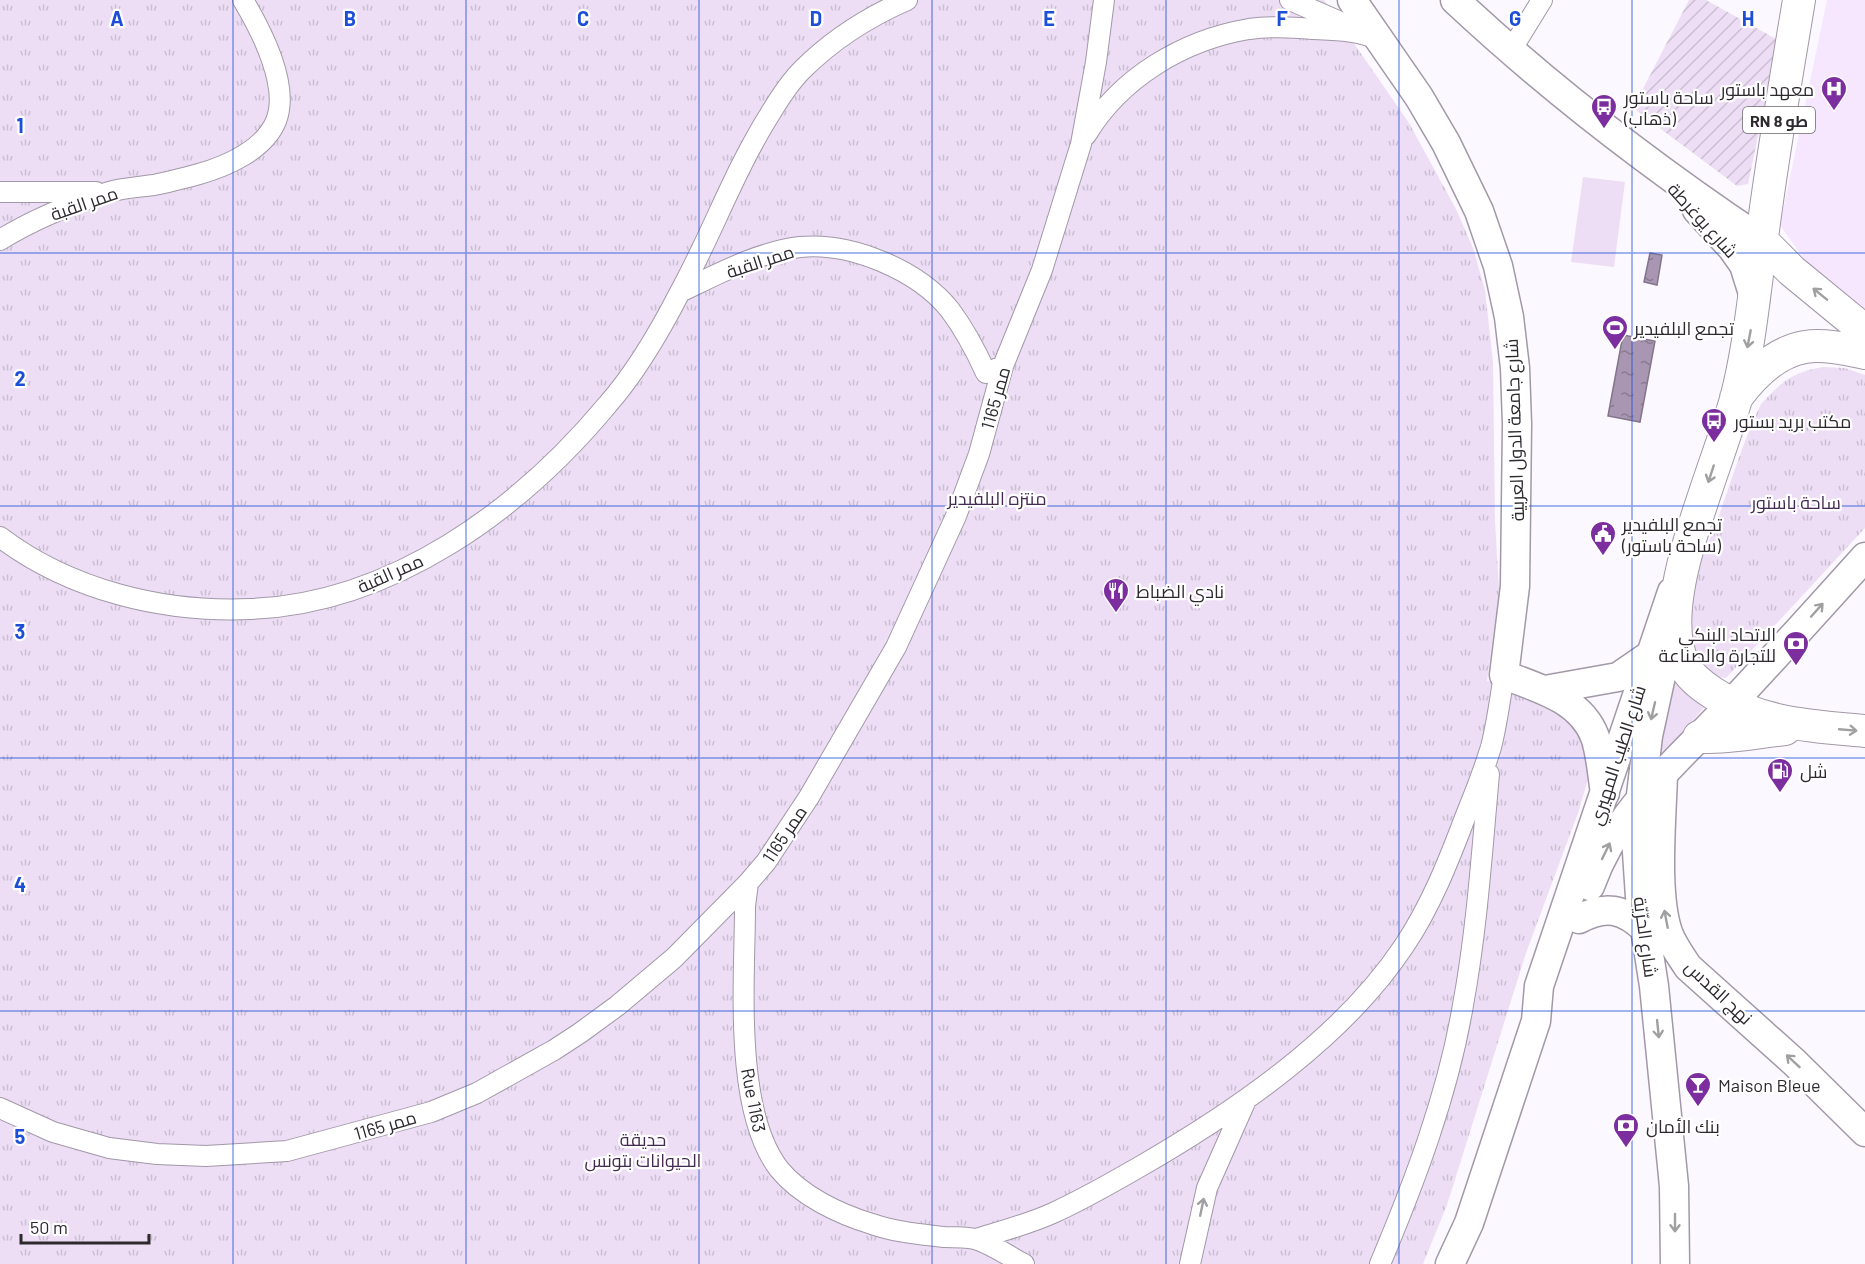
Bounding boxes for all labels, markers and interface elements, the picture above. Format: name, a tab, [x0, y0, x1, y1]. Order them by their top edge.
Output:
text: A	[110, 6, 124, 30]
text: B	[344, 6, 356, 30]
text: C	[577, 6, 589, 30]
text: D	[810, 6, 822, 30]
text: E	[1043, 6, 1055, 30]
text: F	[1276, 6, 1288, 30]
text: G	[1509, 6, 1521, 30]
text: H	[1742, 6, 1754, 30]
hospital icon: معهد باستور	[1819, 74, 1849, 112]
place label: معهد باستور	[1719, 78, 1814, 101]
place label: ساحة باستور (ذهاب)	[1623, 86, 1714, 129]
bus stop icon: ساحة باستور (ذهاب)	[1589, 92, 1619, 130]
road number: RN 8 طو	[1743, 107, 1815, 133]
text: 1	[16, 113, 24, 137]
street label: شارع يوغرطة	[1662, 178, 1742, 263]
street label: ممر القبة	[47, 181, 121, 226]
street label: ممر القبة	[723, 240, 797, 283]
one-way arrow	[1812, 287, 1828, 300]
sports icon: تجمع البلفيدير	[1600, 313, 1630, 351]
place label: تجمع البلفيدير	[1633, 317, 1734, 341]
one-way arrow	[1743, 329, 1754, 349]
street label: شارع جامعة الدول العربية	[1500, 338, 1530, 522]
street label: ممر 1165	[976, 364, 1015, 432]
text: 2	[14, 366, 26, 390]
bus stop icon: مكتب بريد بستور	[1699, 406, 1729, 444]
place label: مكتب بريد بستور	[1733, 410, 1851, 433]
one-way arrow	[1705, 464, 1716, 483]
park label: منتزه البلفيدير	[947, 487, 1046, 510]
park label: ساحة باستور	[1750, 491, 1841, 514]
place label: تجمع البلفيدير (ساحة باستور)	[1621, 513, 1722, 557]
public building icon: تجمع البلفيدير (ساحة باستور)	[1588, 519, 1618, 557]
street label: ممر القبة	[354, 549, 427, 598]
restaurant icon: نادي الضباط	[1101, 576, 1131, 614]
place label: نادي الضباط	[1136, 580, 1224, 606]
one-way arrow	[1809, 603, 1824, 618]
text: 3	[15, 619, 25, 643]
place label: الاتحاد البنكي للتجارة والصناعة	[1659, 623, 1776, 667]
bank icon: الاتحاد البنكي للتجارة والصناعة	[1781, 629, 1811, 667]
street label: شارع الطيب المهيري	[1584, 682, 1654, 829]
one-way arrow	[1647, 701, 1658, 720]
one-way arrow	[1838, 724, 1858, 735]
fuel station icon: شل	[1765, 756, 1795, 794]
place label: شل	[1800, 760, 1827, 783]
street label: ممر 1165	[757, 801, 812, 867]
one-way arrow	[1601, 843, 1613, 861]
text: 4	[14, 872, 26, 896]
street label: شارع الحرّيّة	[1627, 895, 1663, 979]
one-way arrow	[1660, 910, 1671, 929]
street label: نهج القدس	[1679, 955, 1757, 1030]
one-way arrow	[1653, 1019, 1664, 1039]
one-way arrow	[1786, 1054, 1801, 1069]
street label: Rue 1163	[737, 1066, 771, 1134]
bar icon: Maison Bleue	[1683, 1070, 1713, 1108]
place label: Maison Bleue	[1718, 1074, 1821, 1096]
street label: ممر 1165	[351, 1106, 419, 1145]
bank icon: بنك الأمان	[1611, 1111, 1641, 1149]
place label: بنك الأمان	[1646, 1115, 1720, 1138]
text: 5	[15, 1124, 26, 1148]
park label: حديقة الحيوانات بتونس	[585, 1128, 701, 1172]
one-way arrow	[1197, 1198, 1209, 1217]
scale bar	[21, 1207, 148, 1245]
one-way arrow	[1669, 1213, 1680, 1233]
text: 50 m	[30, 1216, 68, 1238]

